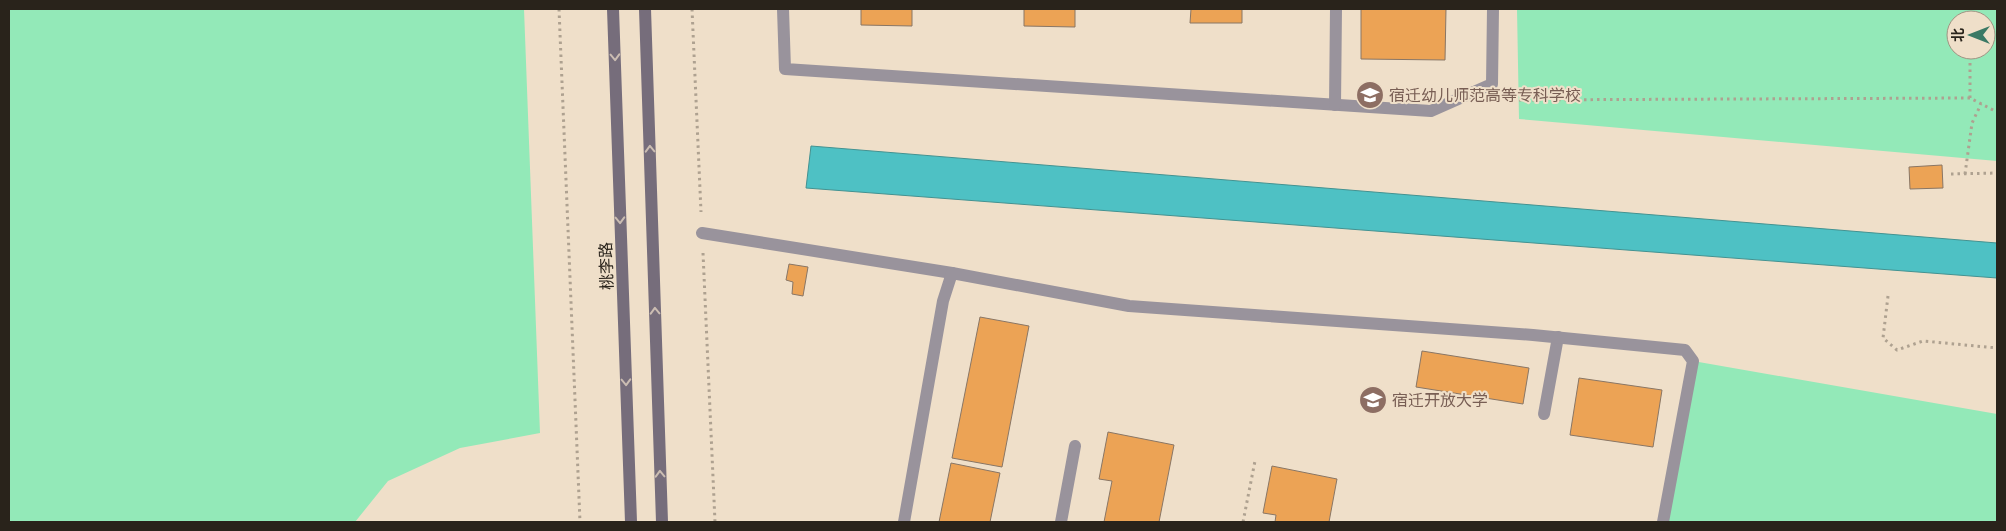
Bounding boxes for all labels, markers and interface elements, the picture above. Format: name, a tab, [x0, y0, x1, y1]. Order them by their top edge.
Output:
north arrow	[1946, 10, 1996, 60]
text: 北	[1949, 28, 1967, 42]
one-way arrow	[609, 54, 620, 62]
school or university icon: 宿迁幼儿师范高等专科学校	[1355, 80, 1385, 110]
place label: 宿迁幼儿师范高等专科学校	[1389, 85, 1581, 105]
one-way arrow	[645, 144, 655, 152]
one-way arrow	[615, 216, 626, 224]
street label: 桃李路	[595, 242, 617, 290]
one-way arrow	[650, 307, 660, 314]
one-way arrow	[621, 379, 632, 387]
school or university icon: 宿迁开放大学	[1358, 385, 1388, 415]
place label: 宿迁开放大学	[1392, 390, 1488, 410]
one-way arrow	[655, 469, 666, 477]

